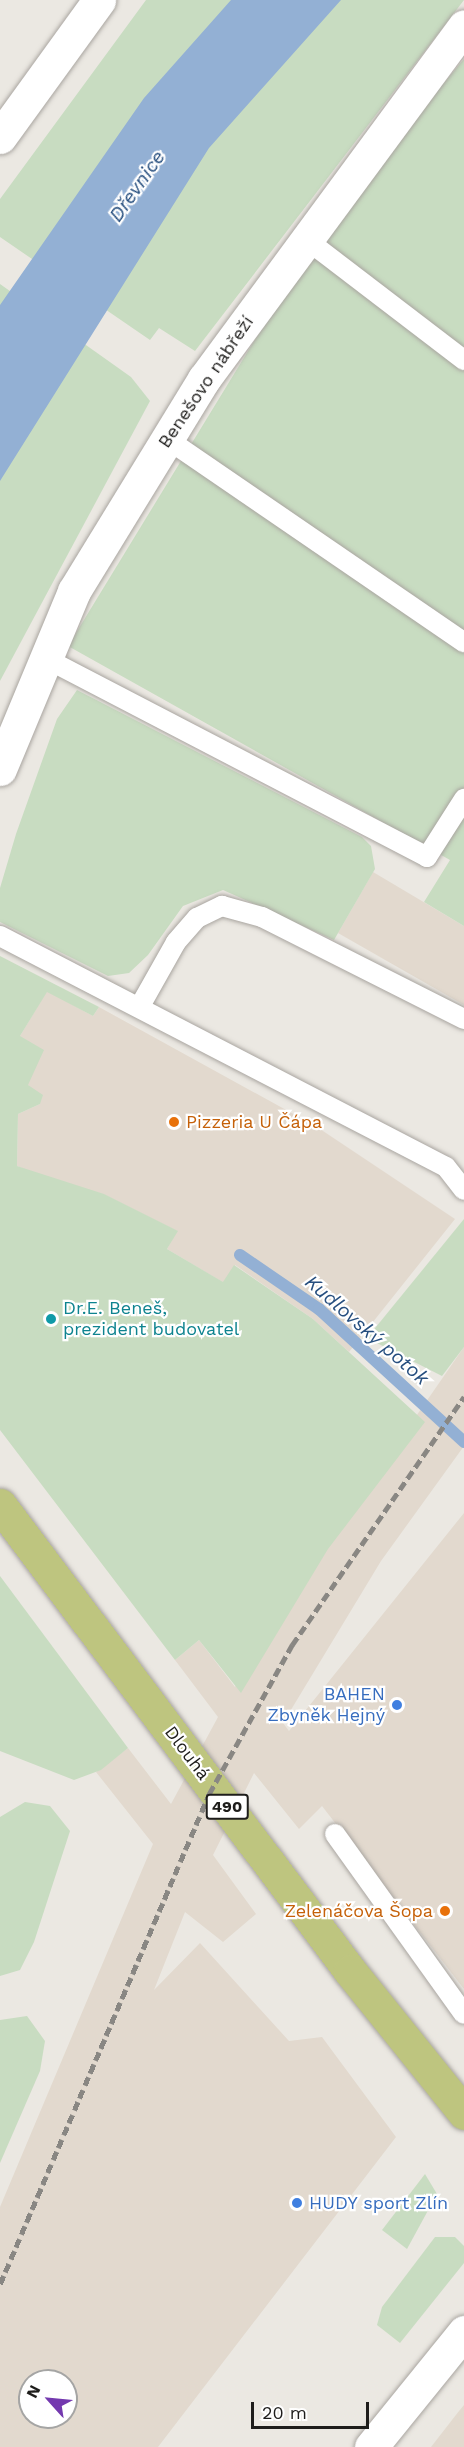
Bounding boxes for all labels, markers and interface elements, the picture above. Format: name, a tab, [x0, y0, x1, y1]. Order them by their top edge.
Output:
water label: Dřevnice	[104, 146, 170, 226]
street label: Benešovo nábřeží	[154, 312, 258, 452]
place label: Pizzeria U Čápa	[186, 1111, 323, 1133]
marker: Pizzeria U Čápa	[167, 1115, 181, 1129]
water label: Kudlovský potok	[300, 1270, 434, 1390]
place label: Dr.E. Beneš, prezident budovatel	[63, 1298, 239, 1340]
marker: Dr.E. Beneš, prezident budovatel	[44, 1312, 58, 1326]
place label: BAHEN Zbyněk Hejný	[267, 1684, 385, 1726]
marker: BAHEN Zbyněk Hejný	[390, 1698, 404, 1712]
street label: Dlouhá	[160, 1722, 214, 1784]
road number: 490	[204, 1794, 250, 1820]
place label: Zelenáčova Šopa	[284, 1900, 433, 1922]
marker: Zelenáčova Šopa	[438, 1904, 452, 1918]
place label: HUDY sport Zlín	[309, 2192, 449, 2214]
marker: HUDY sport Zlín	[290, 2196, 304, 2210]
north arrow	[18, 2369, 78, 2429]
text: N	[22, 2382, 44, 2401]
scale bar	[254, 2390, 372, 2428]
text: 20 m	[262, 2402, 307, 2423]

